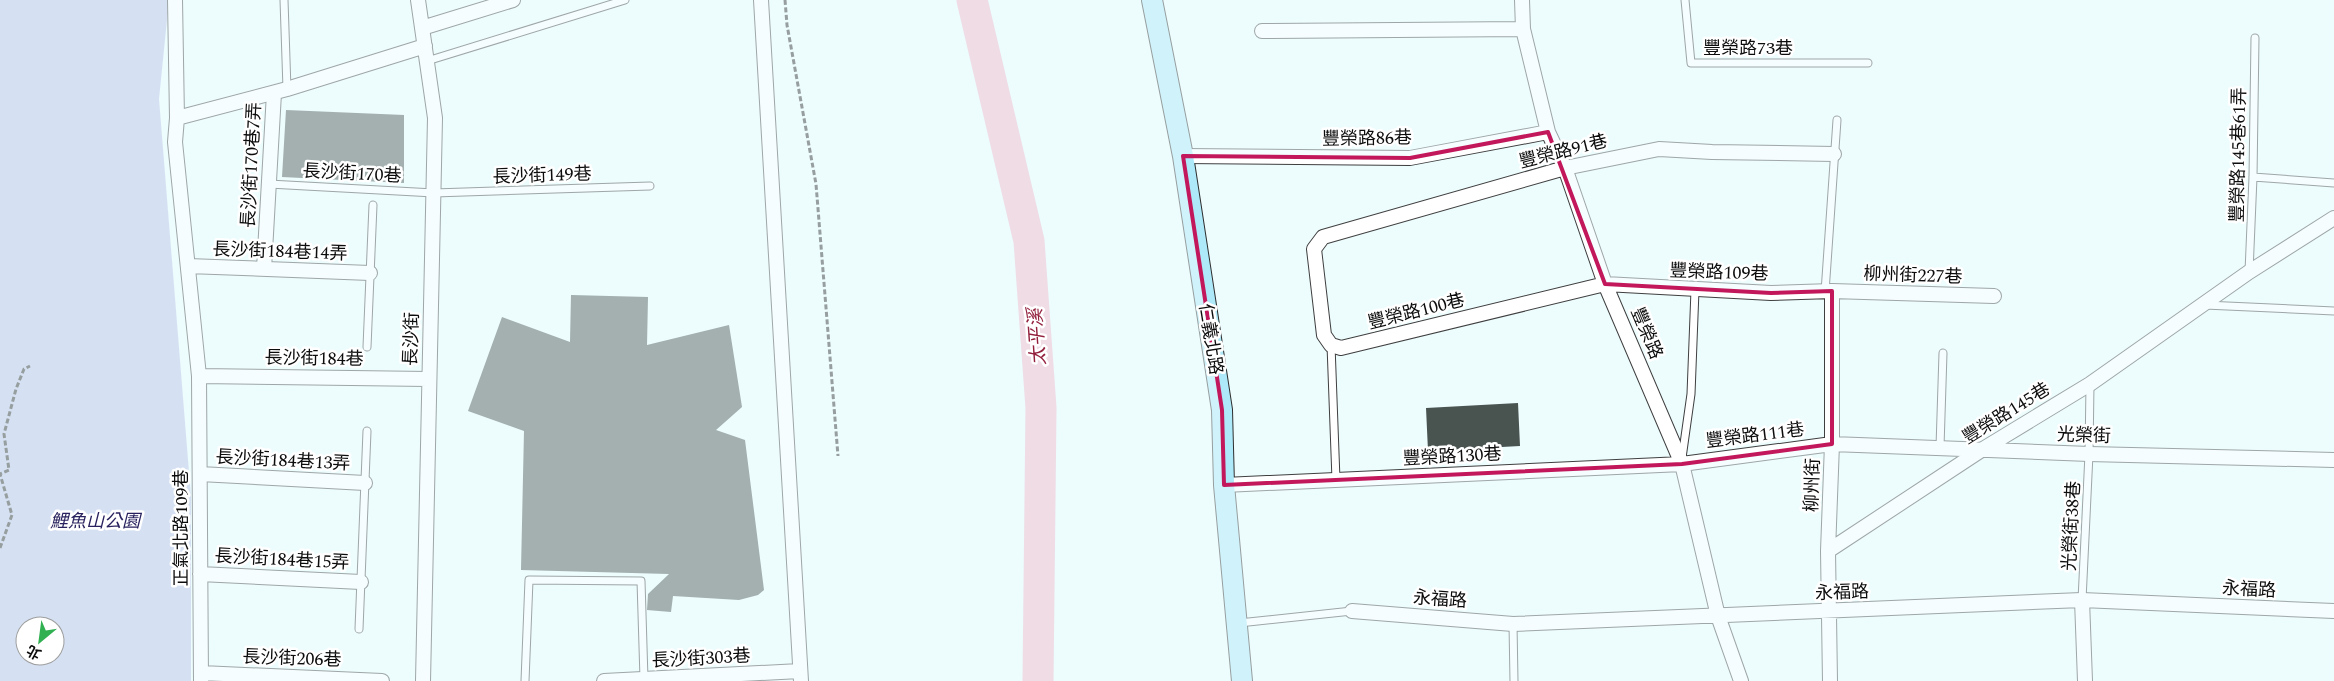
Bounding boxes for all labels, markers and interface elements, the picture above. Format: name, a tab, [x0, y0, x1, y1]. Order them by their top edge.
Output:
street label: 豐榮路73巷	[1703, 35, 1793, 62]
street label: 豐榮路145巷61弄	[2224, 87, 2253, 223]
street label: 長沙街170巷7弄	[235, 101, 268, 229]
street label: 豐榮路86巷	[1322, 124, 1412, 153]
street label: 豐榮路91巷	[1516, 127, 1610, 175]
street label: 長沙街170巷	[302, 157, 402, 190]
street label: 長沙街149巷	[492, 160, 592, 191]
street label: 長沙街184巷14弄	[212, 236, 348, 267]
street label: 豐榮路109巷	[1669, 257, 1769, 288]
street label: 柳州街227巷	[1863, 260, 1963, 291]
street label: 豐榮路100巷	[1365, 286, 1467, 337]
street label: 仁義北路	[1192, 301, 1229, 377]
street label: 豐榮路	[1624, 303, 1670, 363]
water label: 太平溪	[1021, 304, 1054, 366]
street label: 長沙街	[397, 312, 426, 366]
street label: 長沙街184巷	[264, 344, 364, 373]
street label: 豐榮路145巷	[1957, 376, 2055, 451]
street label: 豐榮路111巷	[1704, 416, 1806, 455]
street label: 光榮街	[2057, 421, 2111, 450]
street label: 豐榮路130巷	[1402, 440, 1502, 473]
street label: 長沙街184巷13弄	[215, 443, 351, 478]
street label: 柳州街	[1798, 458, 1827, 512]
street label: 正氣北路109巷	[168, 470, 195, 587]
street label: 光榮街38巷	[2056, 480, 2087, 572]
park label: 鯉魚山公園	[50, 508, 143, 535]
street label: 長沙街184巷15弄	[214, 542, 350, 577]
street label: 永福路	[2221, 575, 2277, 604]
street label: 永福路	[1815, 578, 1869, 607]
street label: 永福路	[1412, 584, 1468, 615]
north arrow	[15, 616, 65, 666]
text: 北	[23, 639, 45, 665]
street label: 長沙街303巷	[651, 642, 751, 675]
street label: 長沙街206巷	[242, 643, 342, 674]

